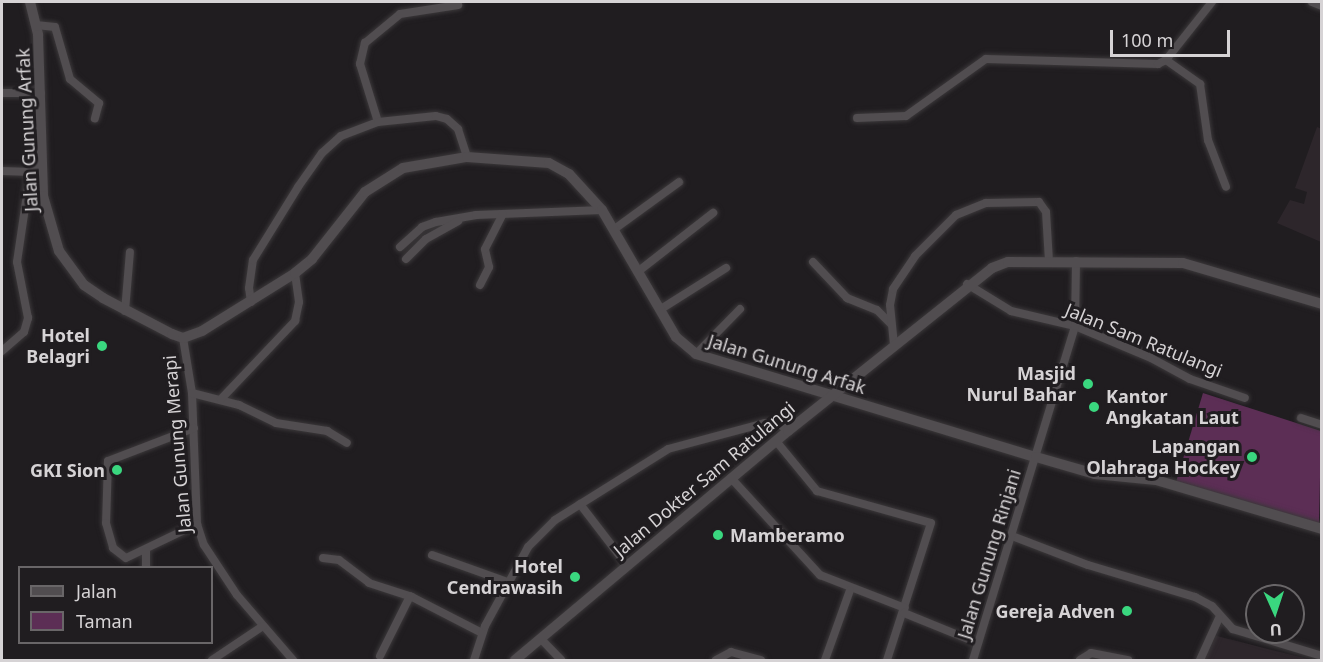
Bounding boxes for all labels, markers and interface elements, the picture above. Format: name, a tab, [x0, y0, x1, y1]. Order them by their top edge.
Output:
scale bar	[1113, 18, 1233, 56]
text: 100 m	[1121, 28, 1173, 52]
street label: Jalan Gunung Arfak	[12, 48, 42, 212]
street label: Jalan Sam Ratulangi	[1062, 299, 1226, 381]
place label: Hotel Belagri	[26, 325, 90, 368]
street label: Jalan Gunung Arfak	[706, 330, 868, 398]
marker: Hotel Belagri	[95, 339, 109, 353]
street label: Jalan Gunung Merapi	[158, 354, 196, 534]
place label: Masjid Nurul Bahar	[967, 363, 1076, 406]
marker: Masjid Nurul Bahar	[1081, 377, 1095, 391]
place label: Kantor Angkatan Laut	[1106, 386, 1239, 428]
street label: Jalan Dokter Sam Ratulangi	[609, 397, 799, 561]
marker: Kantor Angkatan Laut	[1087, 400, 1101, 414]
place label: Lapangan Olahraga Hockey	[1086, 436, 1240, 478]
marker: Lapangan Olahraga Hockey	[1245, 450, 1259, 464]
place label: GKI Sion	[30, 459, 105, 481]
marker: GKI Sion	[110, 463, 124, 477]
street label: Jalan Gunung Rinjani	[953, 467, 1025, 641]
place label: Mamberamo	[730, 524, 845, 546]
marker: Mamberamo	[711, 528, 725, 542]
place label: Hotel Cendrawasih	[447, 556, 563, 598]
legend	[18, 566, 213, 644]
marker: Hotel Cendrawasih	[568, 570, 582, 584]
text: Jalan	[76, 579, 117, 603]
north arrow	[1245, 584, 1305, 644]
place label: Gereja Adven	[995, 600, 1115, 622]
marker: Gereja Adven	[1120, 604, 1134, 618]
text: Taman	[76, 609, 133, 633]
text: U	[1269, 619, 1282, 641]

